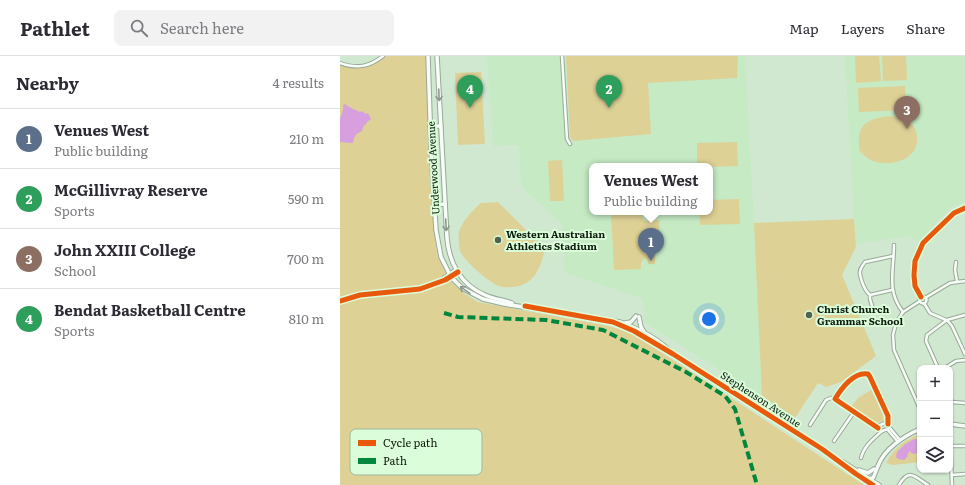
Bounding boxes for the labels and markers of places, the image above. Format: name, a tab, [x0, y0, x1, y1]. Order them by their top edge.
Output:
pin: 4	[457, 75, 483, 108]
pin: 2	[596, 75, 622, 108]
pin: 3	[894, 96, 920, 129]
place label: Western Australian Athletics Stadium	[506, 226, 605, 253]
pin: 1	[638, 228, 664, 261]
marker: Western Australian Athletics Stadium	[493, 235, 503, 245]
place label: Christ Church Grammar School	[817, 301, 903, 328]
marker: Christ Church Grammar School	[804, 310, 814, 320]

